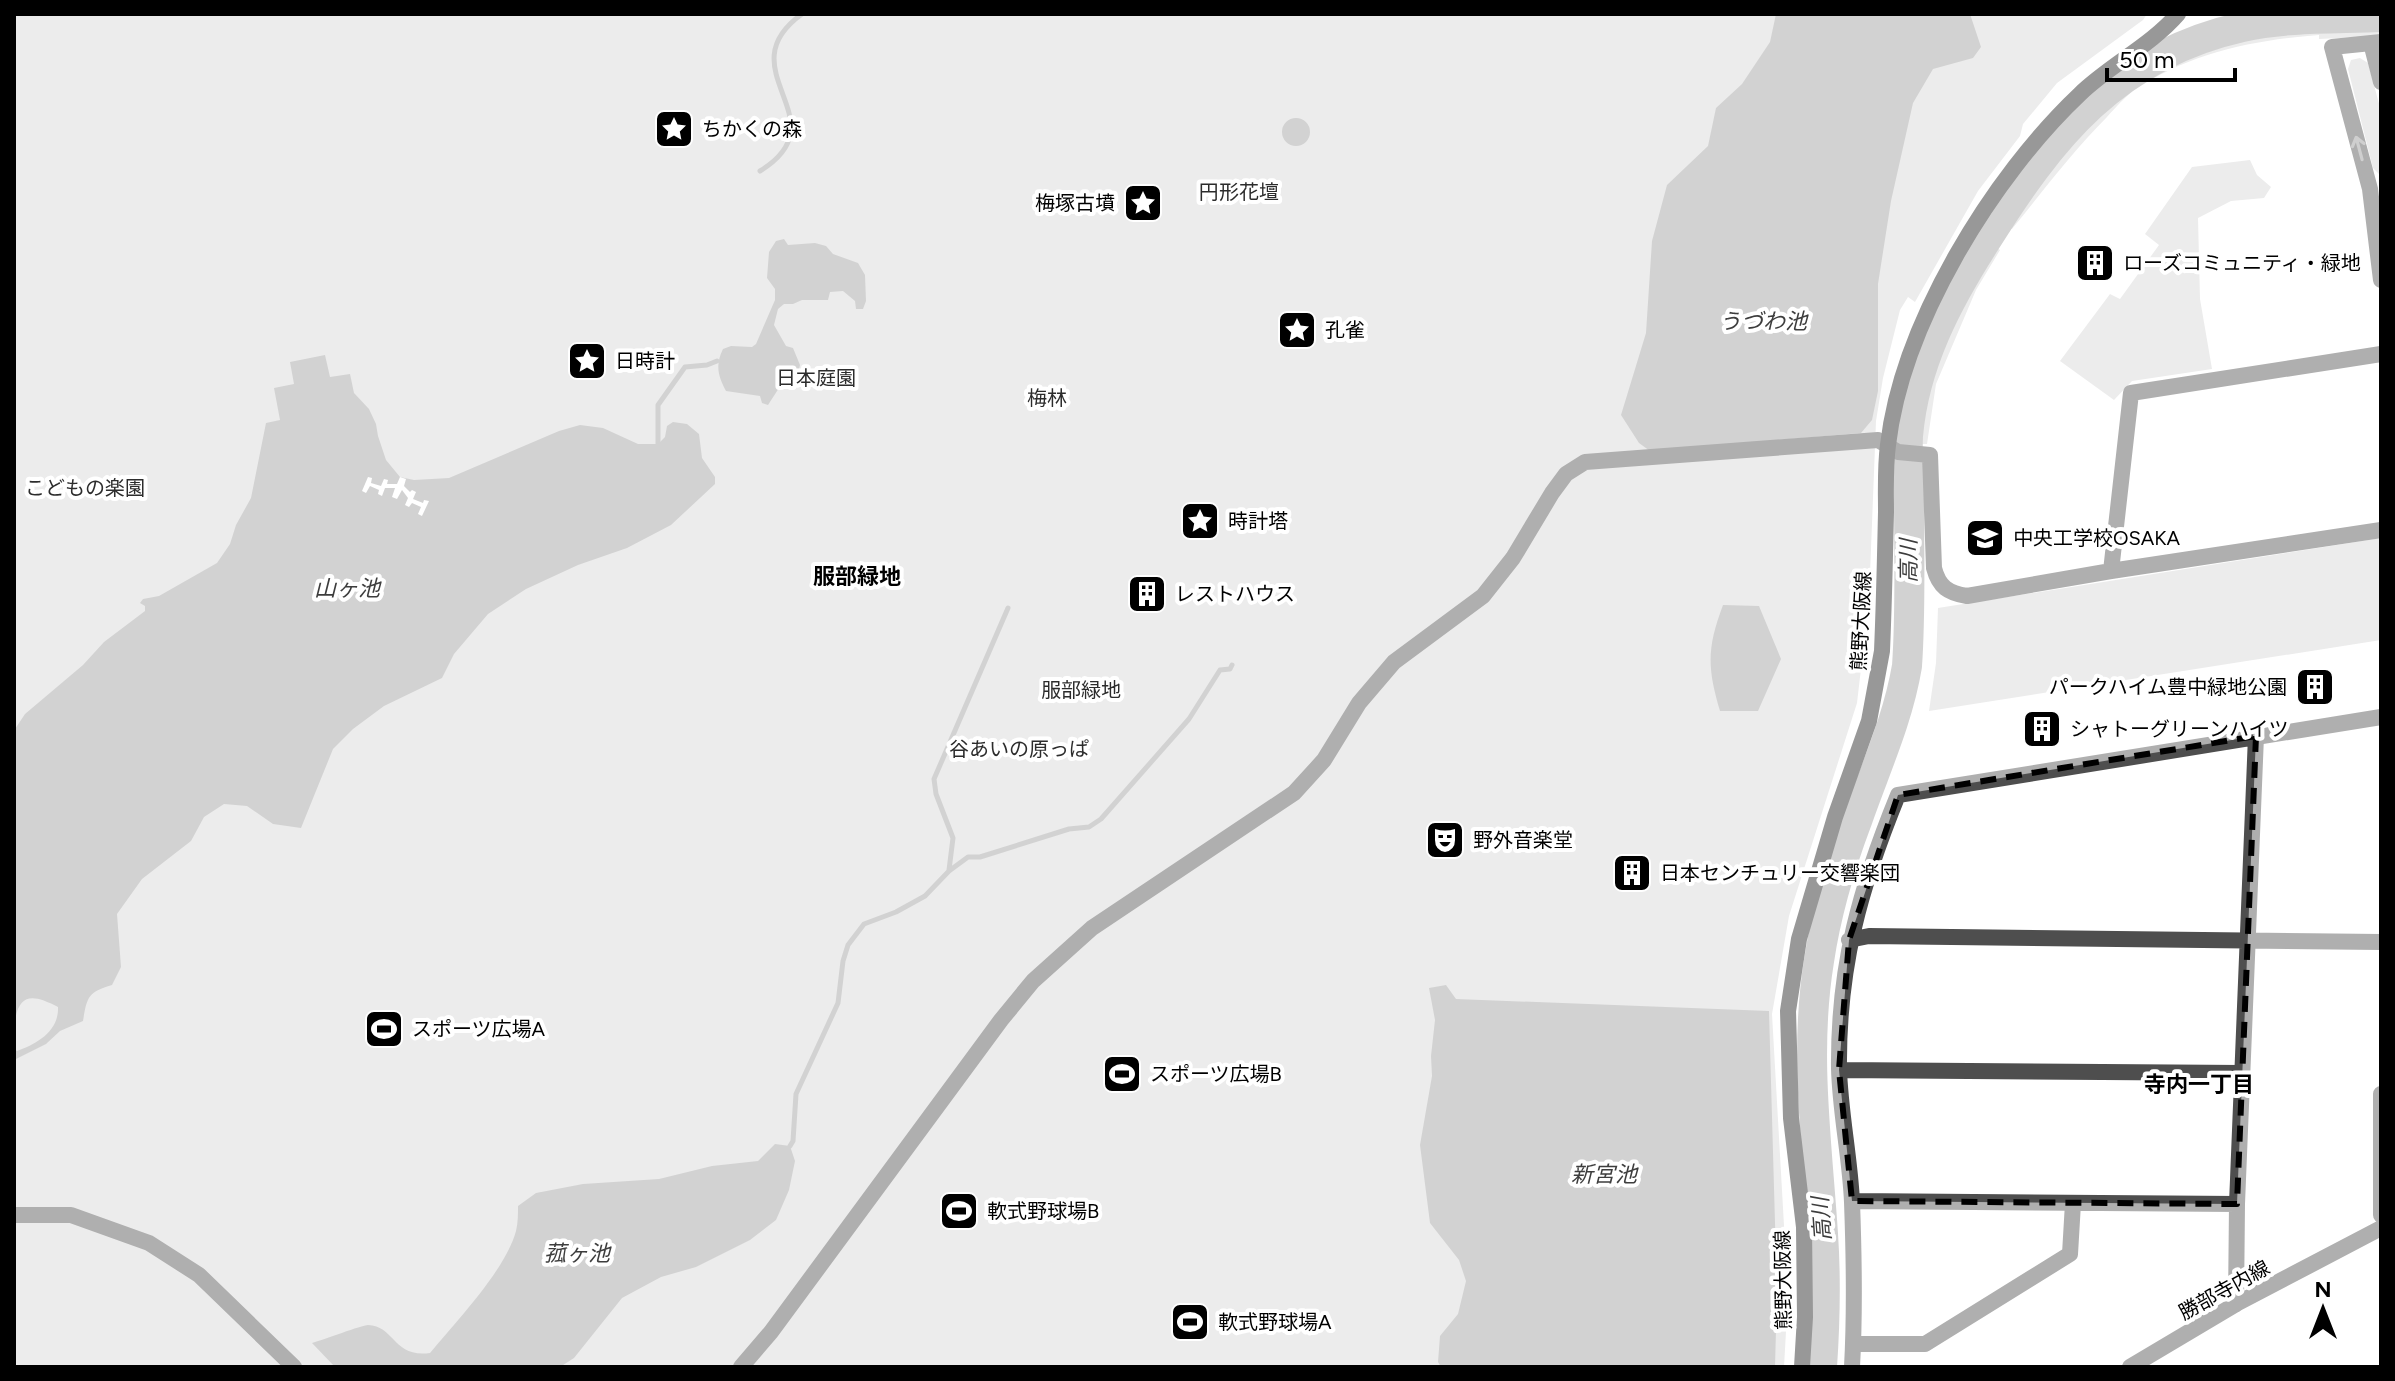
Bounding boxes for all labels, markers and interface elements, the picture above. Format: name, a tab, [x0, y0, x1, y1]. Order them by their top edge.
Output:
scale bar	[2107, 32, 2235, 82]
text: 50 m	[2119, 45, 2175, 74]
place icon: ちかくの森	[653, 108, 695, 150]
place label: ちかくの森	[702, 117, 802, 141]
one-way arrow	[2350, 135, 2365, 161]
park label: 円形花壇	[1199, 180, 1279, 204]
place icon: 梅塚古墳	[1122, 182, 1164, 224]
place label: 梅塚古墳	[1035, 191, 1115, 215]
building icon: ローズコミュニティ・緑地	[2074, 242, 2116, 284]
place label: ローズコミュニティ・緑地	[2123, 251, 2361, 275]
water label: うづわ池	[1719, 308, 1809, 335]
place icon: 孔雀	[1276, 309, 1318, 351]
place label: 孔雀	[1325, 318, 1365, 342]
place icon: 日時計	[566, 340, 608, 382]
place label: 日時計	[615, 349, 675, 373]
park label: 日本庭園	[776, 366, 856, 390]
park label: 梅林	[1027, 386, 1067, 410]
park label: こどもの楽園	[25, 476, 145, 500]
place icon: 時計塔	[1179, 500, 1221, 542]
place label: 時計塔	[1228, 509, 1288, 533]
school or university icon: 中央工学校OSAKA	[1964, 517, 2006, 559]
place label: 中央工学校OSAKA	[2013, 526, 2181, 550]
water label: 高川	[1895, 537, 1922, 583]
district label: 服部緑地	[813, 563, 901, 590]
street label: 熊野大阪線	[1846, 570, 1876, 672]
building icon: レストハウス	[1126, 573, 1168, 615]
water label: 山ヶ池	[314, 575, 382, 602]
place label: レストハウス	[1175, 582, 1295, 606]
building icon: パークハイム豊中緑地公園	[2294, 666, 2336, 708]
place label: パークハイム豊中緑地公園	[2049, 675, 2287, 699]
park label: 服部緑地	[1041, 678, 1121, 702]
building icon: シャトーグリーンハイツ	[2021, 708, 2063, 750]
place label: シャトーグリーンハイツ	[2070, 717, 2289, 741]
park label: 谷あいの原っぱ	[949, 737, 1089, 761]
theatre icon: 野外音楽堂	[1424, 819, 1466, 861]
place label: 野外音楽堂	[1473, 828, 1573, 852]
building icon: 日本センチュリー交響楽団	[1611, 852, 1653, 894]
place label: 日本センチュリー交響楽団	[1660, 861, 1900, 885]
sports icon: スポーツ広場A	[363, 1008, 405, 1050]
place label: スポーツ広場A	[412, 1017, 546, 1041]
sports icon: スポーツ広場B	[1101, 1053, 1143, 1095]
place label: スポーツ広場B	[1150, 1062, 1282, 1086]
district label: 寺内一丁目	[2144, 1071, 2254, 1098]
water label: 新宮池	[1571, 1161, 1639, 1188]
sports icon: 軟式野球場B	[938, 1190, 980, 1232]
water label: 高川	[1806, 1194, 1837, 1242]
place label: 軟式野球場B	[987, 1199, 1099, 1223]
street label: 熊野大阪線	[1770, 1230, 1796, 1330]
water label: 菰ヶ池	[544, 1240, 612, 1267]
street label: 勝部寺内線	[2174, 1255, 2274, 1325]
north arrow	[2283, 1269, 2363, 1349]
text: N	[2314, 1276, 2332, 1303]
sports icon: 軟式野球場A	[1169, 1301, 1211, 1343]
place label: 軟式野球場A	[1218, 1310, 1332, 1334]

